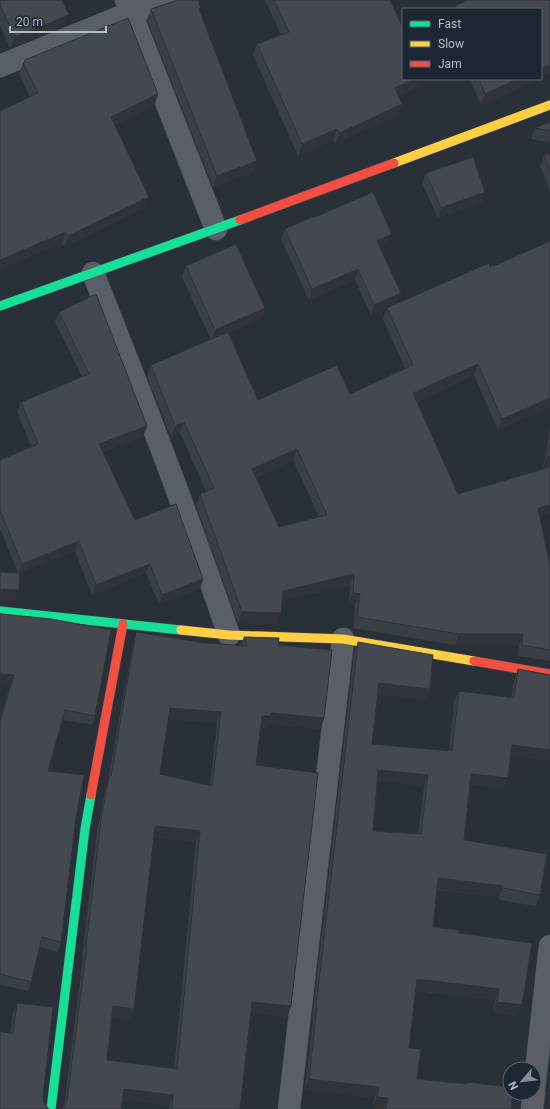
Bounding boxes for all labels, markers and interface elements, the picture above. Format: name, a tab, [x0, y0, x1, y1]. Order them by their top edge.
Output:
scale bar	[10, 8, 106, 34]
legend	[402, 8, 542, 80]
text: 20 m	[16, 15, 43, 29]
text: Fast	[438, 17, 461, 31]
text: Slow	[438, 37, 464, 51]
text: Jam	[438, 57, 462, 71]
north arrow	[502, 1061, 542, 1101]
text: N	[506, 1079, 521, 1092]

